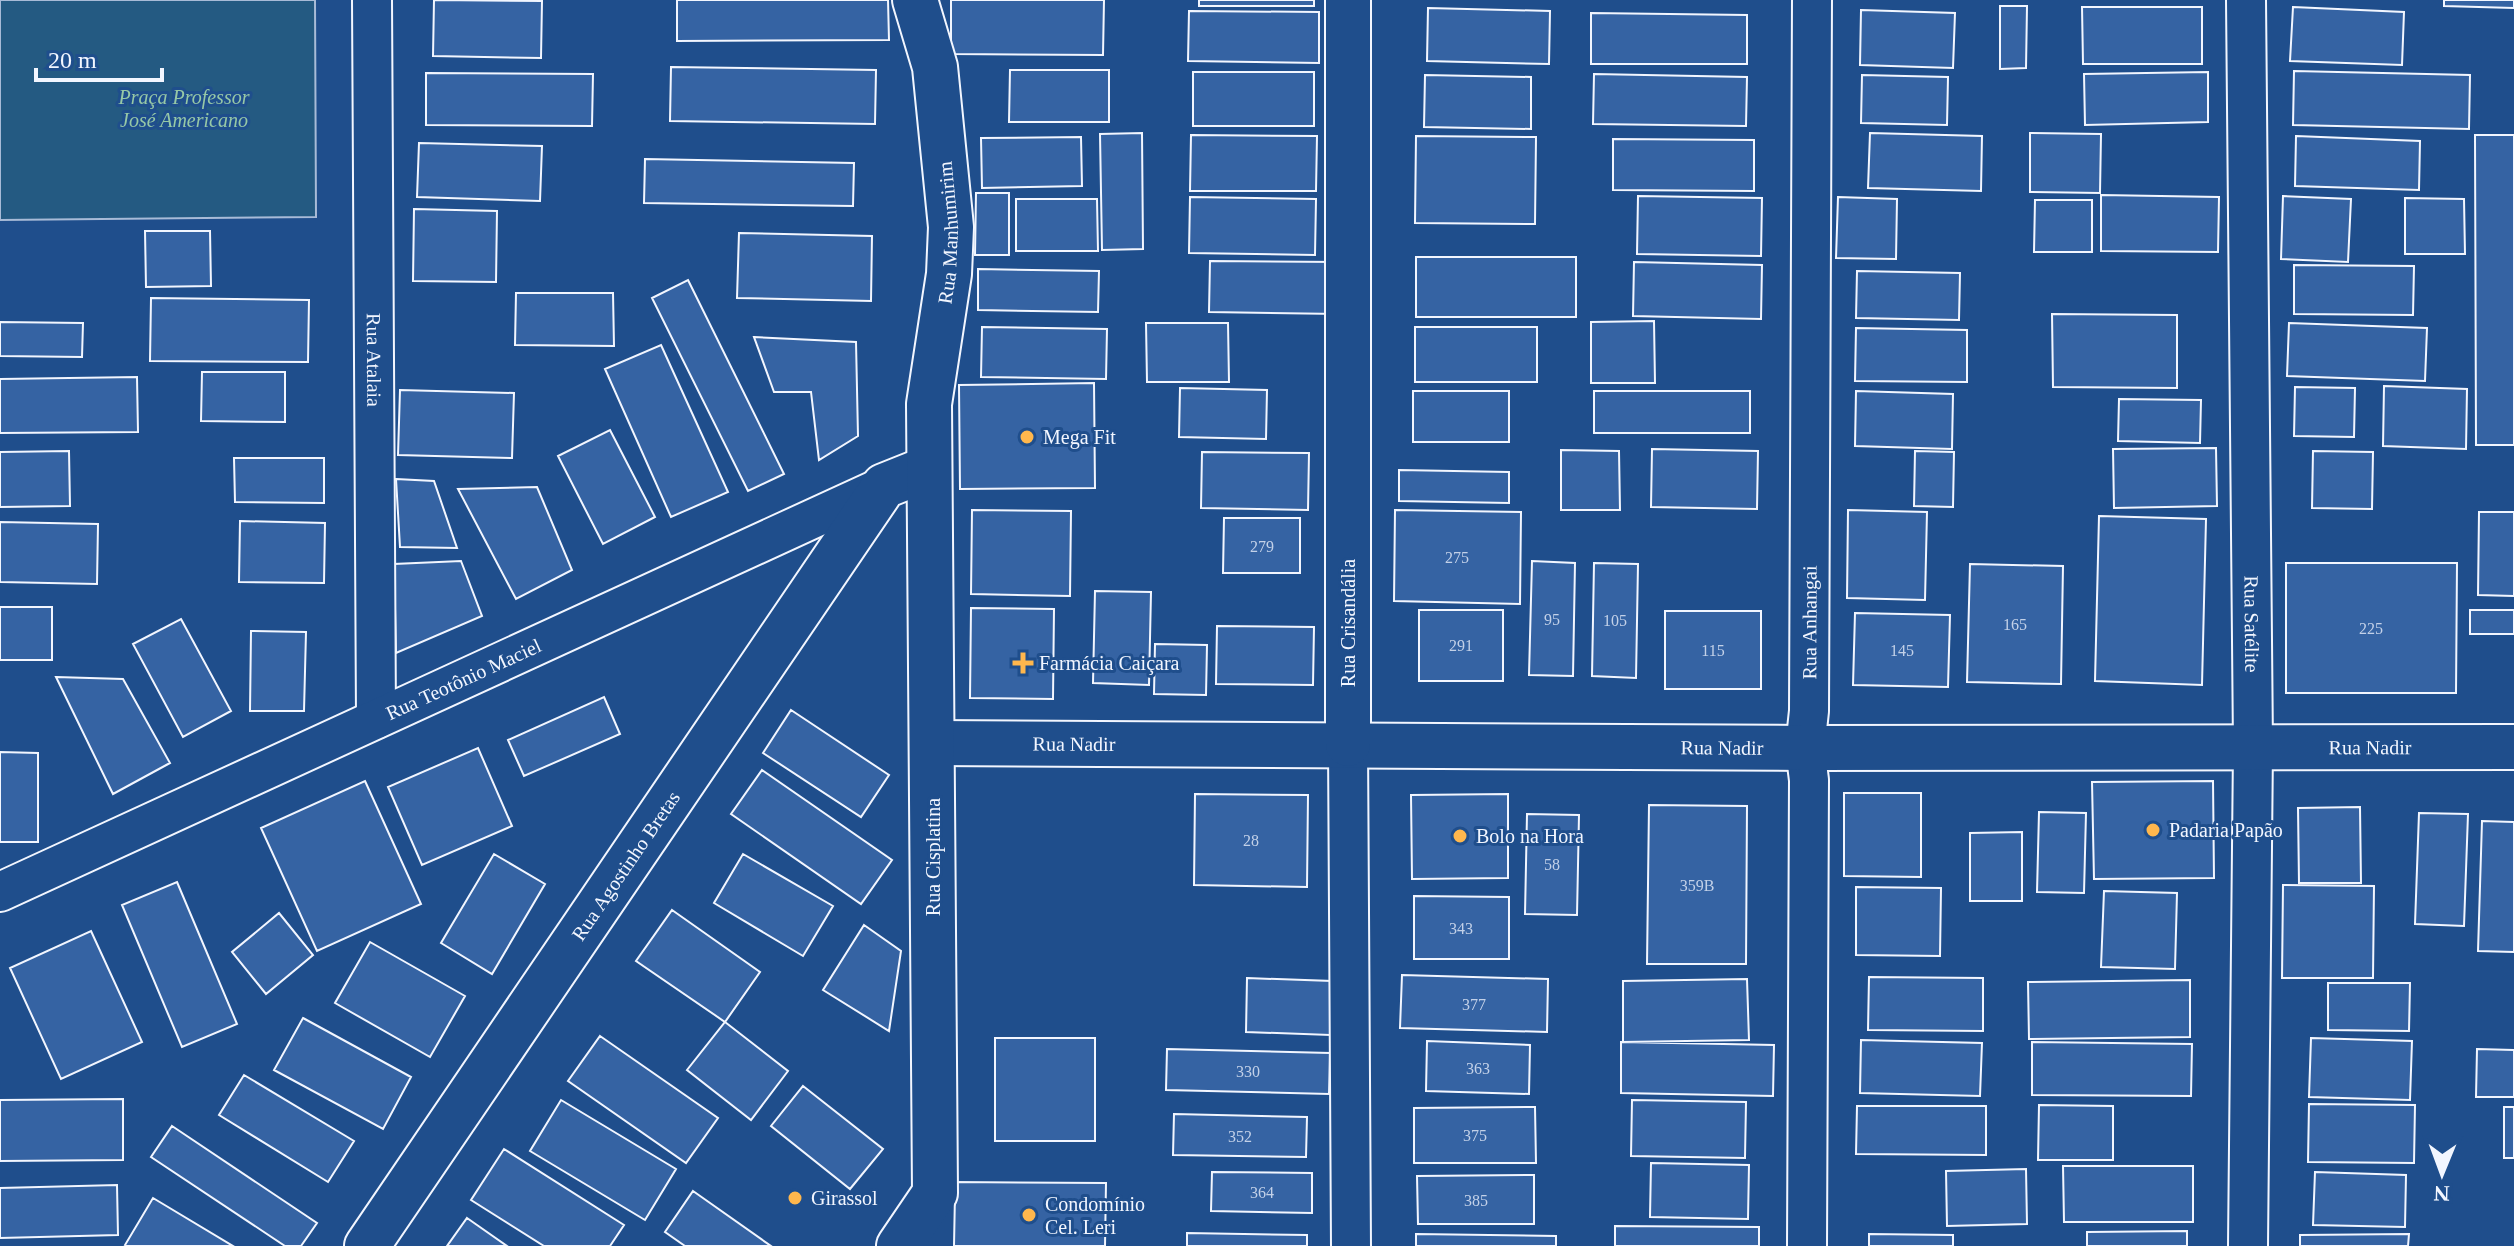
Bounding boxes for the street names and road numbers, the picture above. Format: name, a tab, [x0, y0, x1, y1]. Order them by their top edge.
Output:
street label: Rua Manhumirim	[933, 160, 962, 305]
street label: Rua Atalaia	[363, 313, 385, 407]
street label: Rua Crisandália	[1337, 559, 1359, 687]
street label: Rua Anhangai	[1798, 565, 1822, 679]
street label: Rua Satélite	[2240, 575, 2263, 673]
street label: Rua Teotônio Maciel	[382, 634, 545, 724]
street label: Rua Nadir	[1033, 733, 1116, 755]
street label: Rua Nadir	[1681, 736, 1764, 759]
street label: Rua Nadir	[2329, 736, 2412, 758]
street label: Rua Agostinho Bretas	[567, 787, 684, 944]
street label: Rua Cisplatina	[922, 798, 945, 916]

